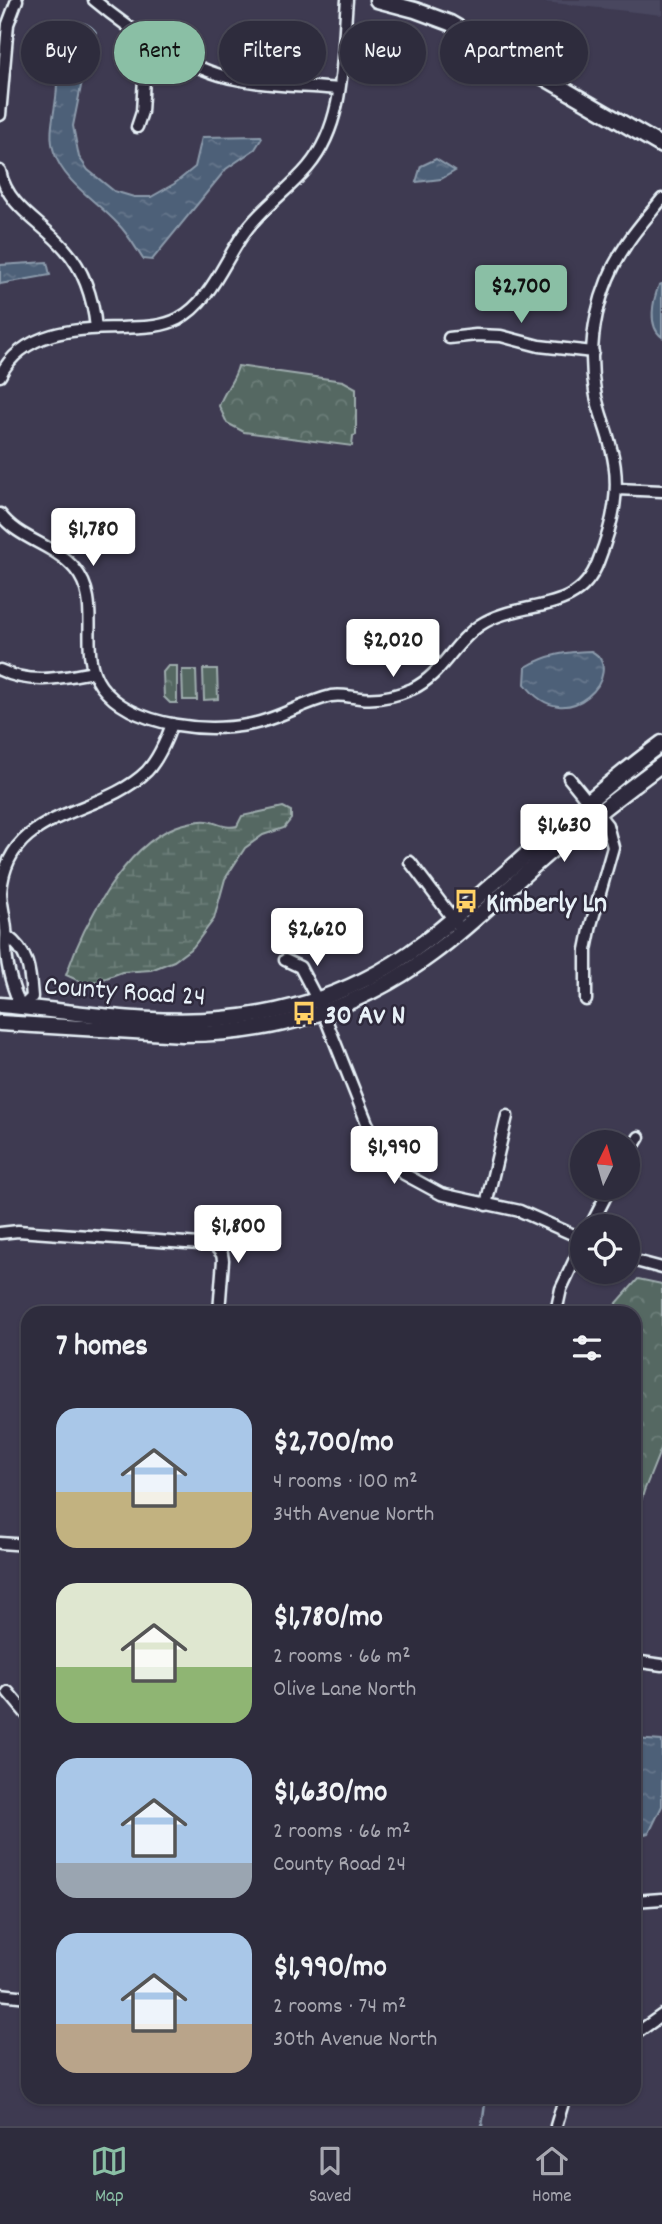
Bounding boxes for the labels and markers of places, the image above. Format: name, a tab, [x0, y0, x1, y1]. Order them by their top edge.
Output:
pin: $2,700	[464, 266, 578, 325]
pin: $1,780	[36, 508, 150, 568]
pin: $2,020	[336, 620, 450, 679]
pin: $1,630	[507, 804, 621, 864]
place label: Kimberly Ln	[486, 886, 607, 926]
bus stop icon: Kimberly Ln	[452, 887, 480, 915]
pin: $2,620	[260, 908, 374, 968]
place label: 30 Av N	[324, 998, 405, 1038]
bus stop icon: 30 Av N	[290, 999, 318, 1027]
pin: $1,990	[337, 1126, 451, 1186]
pin: $1,800	[181, 1206, 295, 1265]

